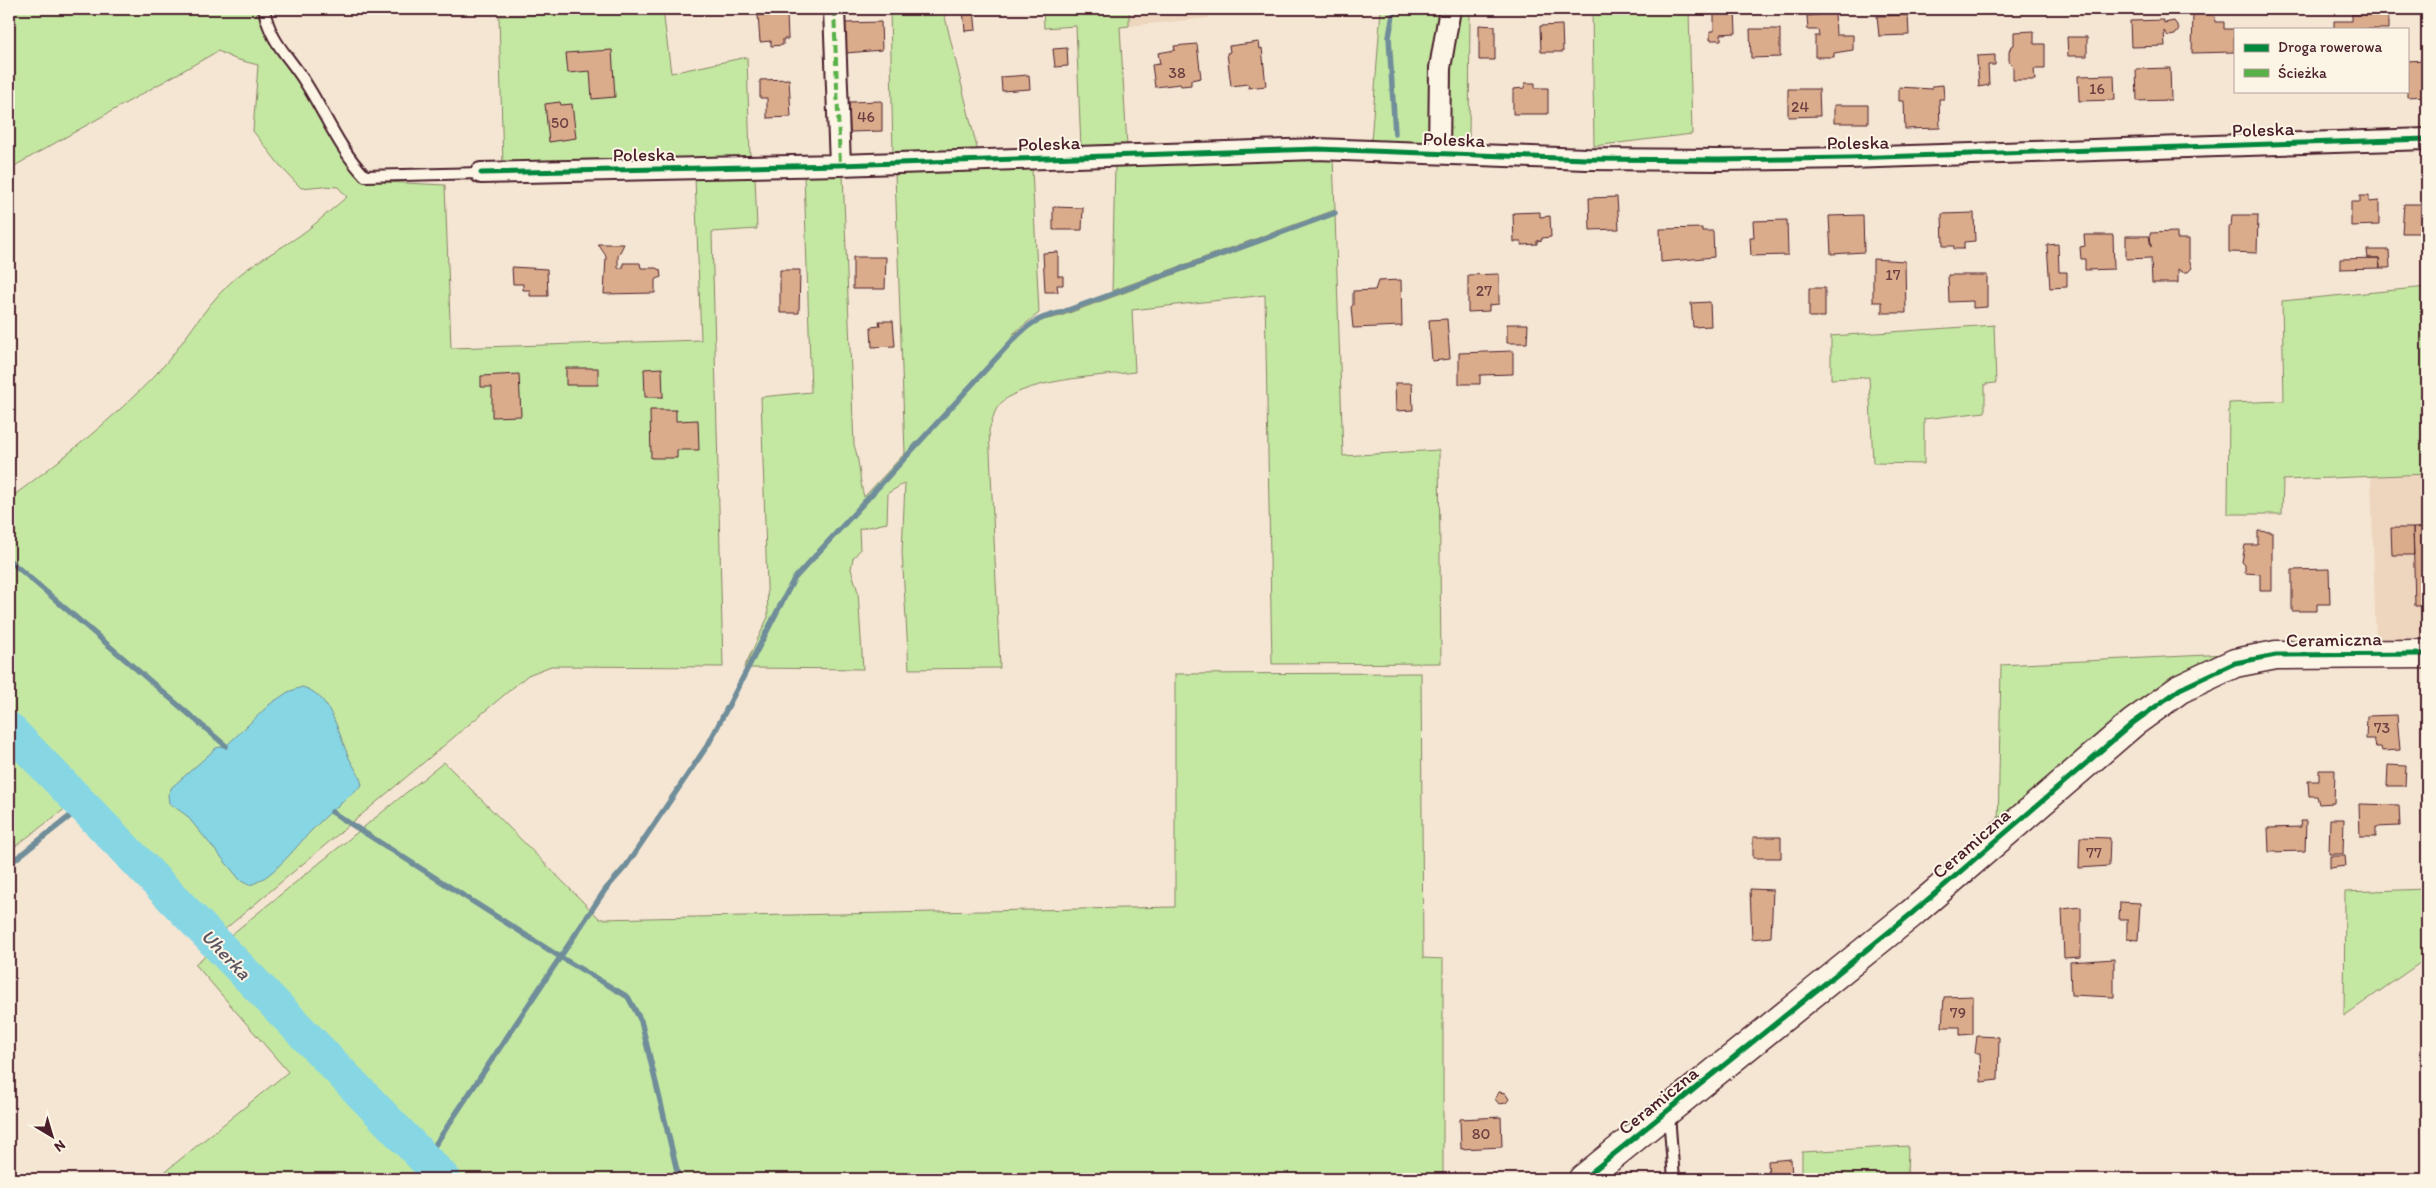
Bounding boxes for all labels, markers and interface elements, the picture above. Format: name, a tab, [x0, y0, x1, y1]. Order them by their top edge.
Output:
legend	[2234, 28, 2408, 92]
text: Droga rowerowa	[2278, 38, 2382, 56]
house number: 38	[1168, 63, 1186, 82]
text: Ścieżka	[2278, 64, 2327, 82]
house number: 16	[2089, 79, 2105, 98]
house number: 24	[1791, 97, 1809, 116]
house number: 46	[857, 107, 875, 126]
house number: 50	[551, 113, 569, 132]
street label: Poleska	[2231, 117, 2295, 142]
street label: Poleska	[1422, 127, 1486, 152]
street label: Poleska	[1827, 130, 1890, 155]
street label: Poleska	[1017, 131, 1081, 156]
street label: Poleska	[613, 142, 676, 167]
house number: 17	[1885, 265, 1901, 284]
house number: 27	[1476, 281, 1492, 300]
street label: Ceramiczna	[2286, 627, 2382, 652]
house number: 73	[2374, 718, 2391, 737]
street label: Ceramiczna	[1928, 803, 2015, 884]
house number: 77	[2086, 843, 2102, 862]
water label: Uherka	[196, 924, 257, 985]
house number: 79	[1950, 1003, 1966, 1022]
street label: Ceramiczna	[1614, 1061, 1703, 1140]
north arrow	[28, 1110, 78, 1160]
house number: 80	[1472, 1124, 1490, 1143]
text: N	[51, 1136, 69, 1155]

